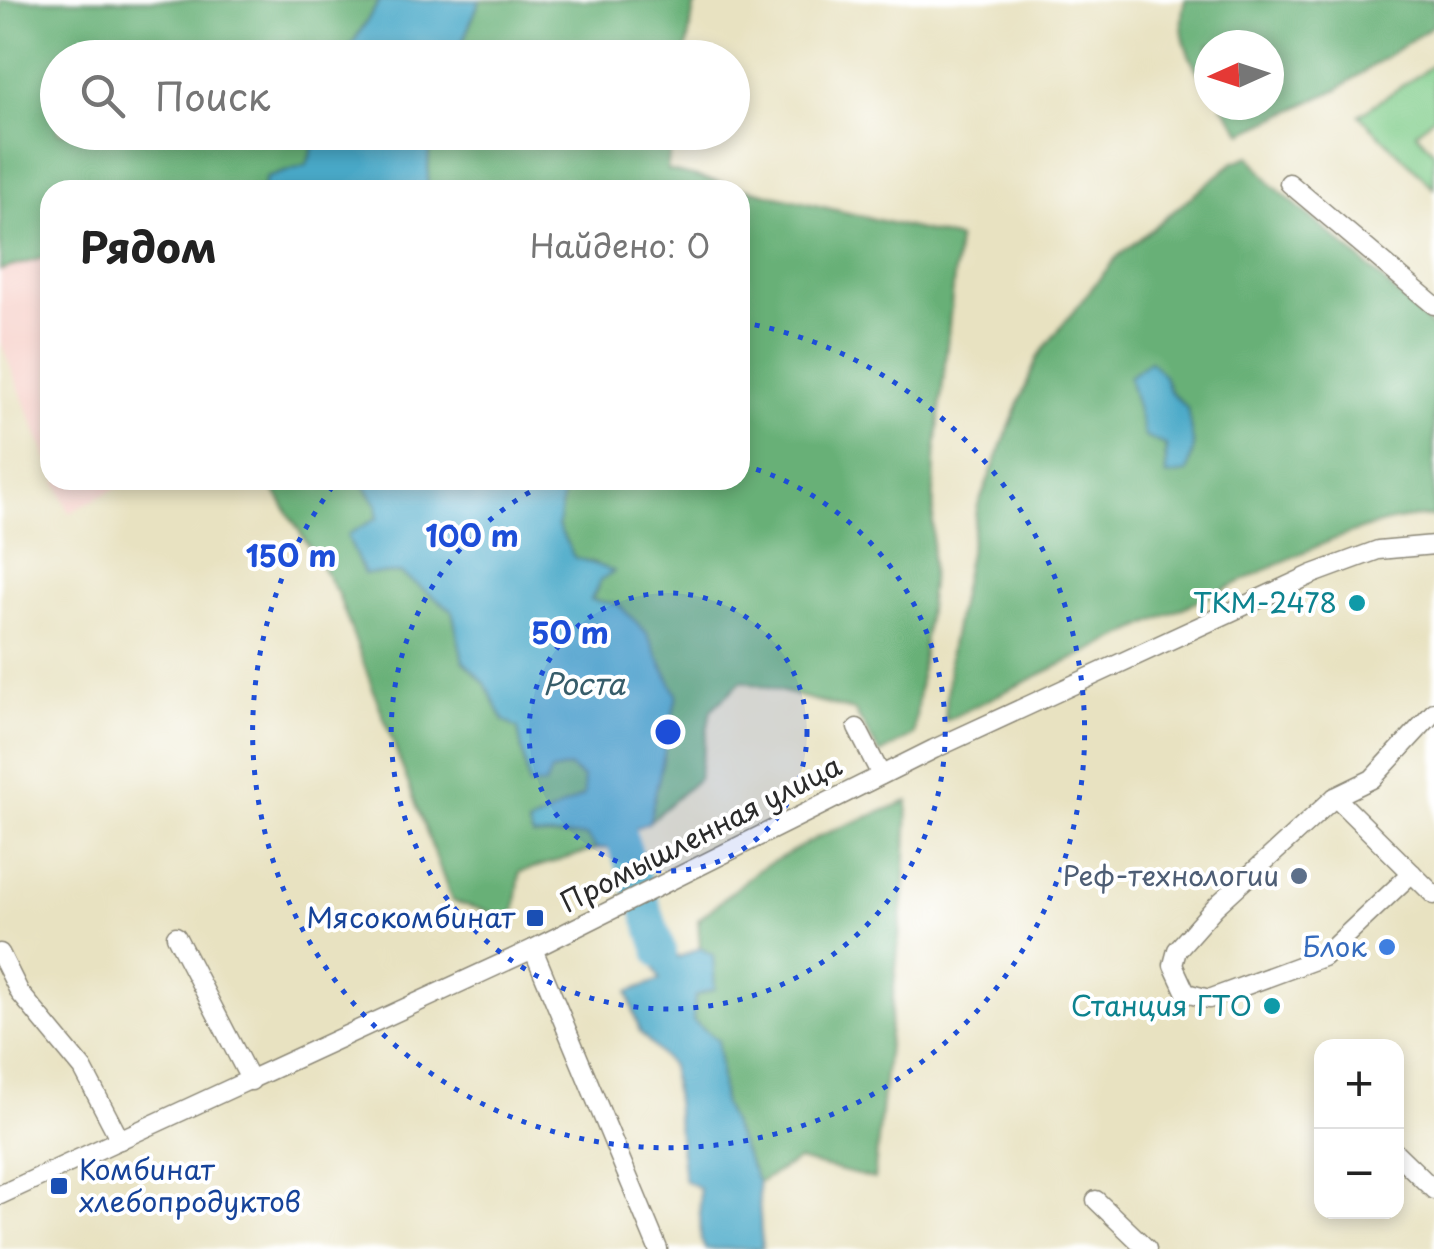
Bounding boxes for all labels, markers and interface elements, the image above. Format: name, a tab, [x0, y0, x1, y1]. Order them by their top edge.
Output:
north arrow	[1194, 30, 1284, 120]
search box	[40, 40, 750, 150]
text: Поиск	[155, 67, 270, 124]
icon: search	[75, 68, 130, 123]
text: Рядом	[80, 214, 217, 277]
text: Найдено: 0	[530, 221, 710, 269]
text: 100 m	[425, 512, 519, 557]
text: 150 m	[246, 532, 336, 577]
place label: ТКМ-2478	[1193, 580, 1337, 623]
marker: ТКМ-2478	[1346, 592, 1368, 614]
text: 50 m	[531, 609, 609, 654]
water label: Роста	[543, 660, 627, 705]
centre of rings	[650, 714, 686, 750]
street label: Промышленная улица	[552, 743, 849, 922]
place label: Реф-технологии	[1063, 853, 1279, 896]
marker: Реф-технологии	[1288, 865, 1310, 887]
place label: Мясокомбинат	[306, 895, 516, 938]
marker: Мясокомбинат	[524, 907, 546, 929]
place label: Блок	[1302, 924, 1367, 967]
marker: Блок	[1376, 936, 1398, 958]
place label: Станция ГТО	[1071, 983, 1252, 1026]
marker: Станция ГТО	[1261, 995, 1283, 1017]
map controls	[1314, 1039, 1404, 1219]
button: +	[1314, 1039, 1404, 1129]
button: −	[1314, 1129, 1404, 1219]
place label: Комбинат хлебопродуктов	[79, 1147, 301, 1222]
marker: Комбинат хлебопродуктов	[48, 1175, 70, 1197]

